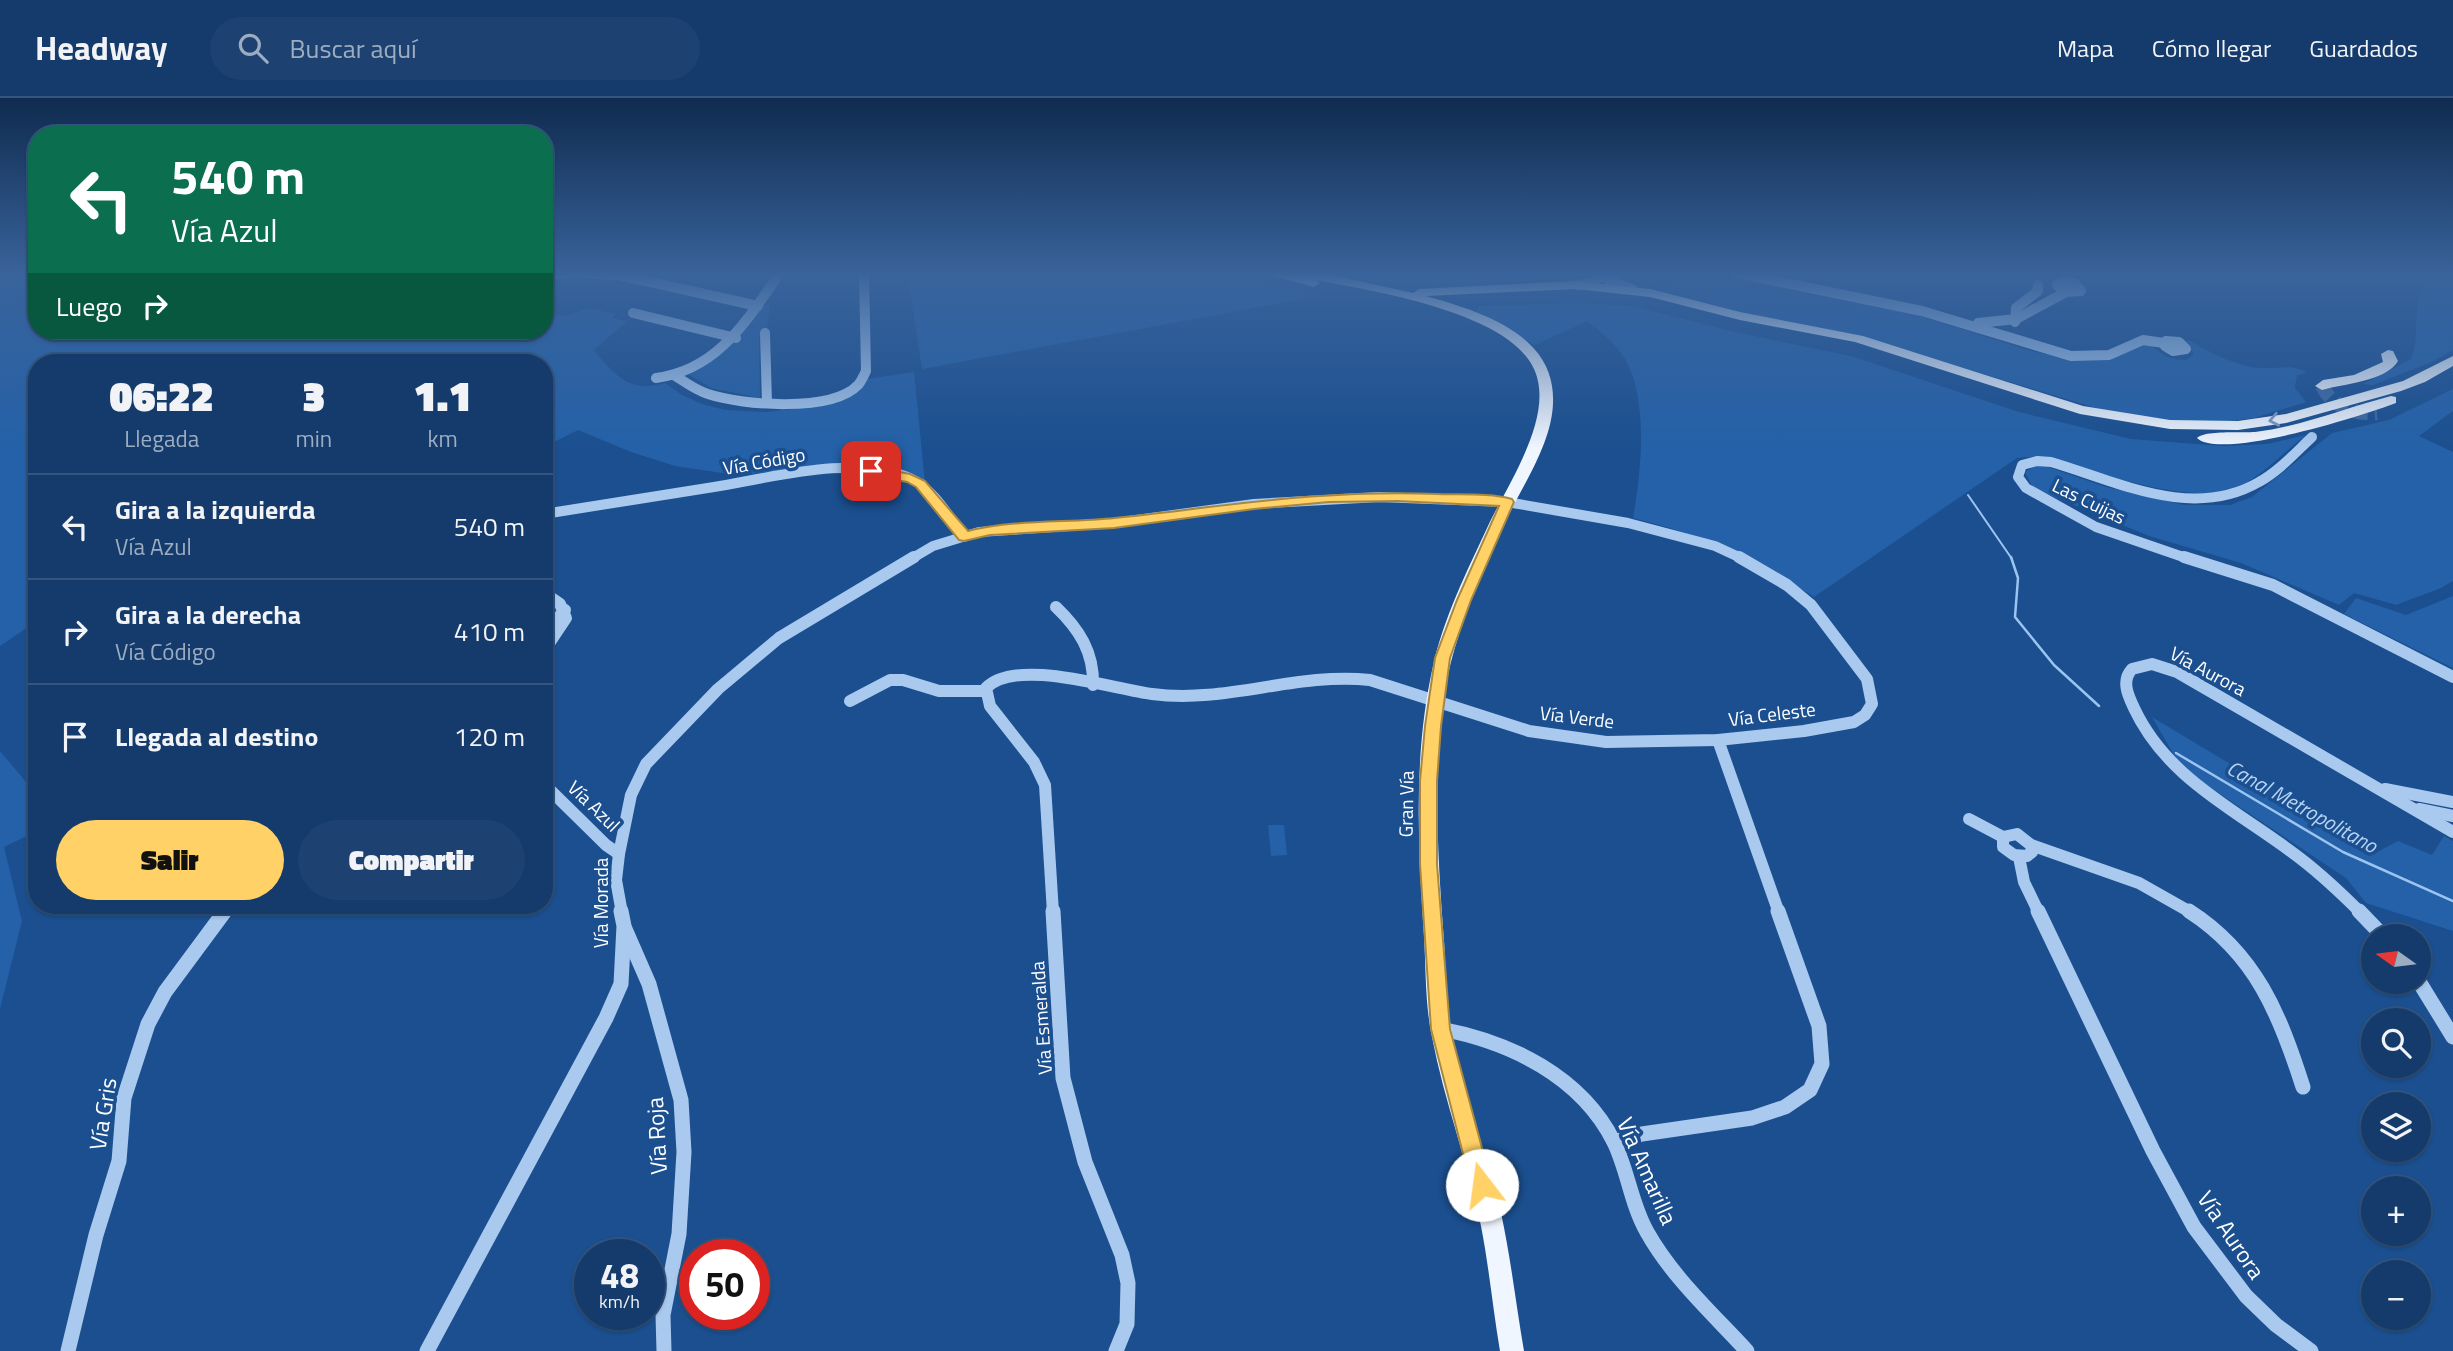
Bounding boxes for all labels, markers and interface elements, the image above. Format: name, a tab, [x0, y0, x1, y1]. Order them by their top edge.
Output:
search box	[210, 17, 700, 80]
text: Headway	[35, 23, 168, 73]
icon: search	[234, 29, 272, 67]
text: Buscar aquí	[290, 29, 417, 68]
text: Mapa	[2057, 30, 2114, 66]
text: Cómo llegar	[2152, 30, 2271, 66]
text: Guardados	[2309, 30, 2418, 66]
text: 540 m	[171, 138, 305, 213]
icon: left	[56, 154, 147, 245]
text: Vía Azul	[171, 206, 278, 254]
text: Luego	[56, 287, 122, 326]
icon: right	[136, 287, 174, 325]
text: 06:22	[109, 363, 214, 427]
text: 3	[302, 363, 325, 427]
text: 1.1	[413, 363, 472, 427]
one-way arrow	[2268, 412, 2280, 427]
text: Llegada	[124, 421, 199, 456]
text: min	[295, 421, 332, 456]
text: km	[427, 421, 458, 456]
street label: Vía Código	[720, 439, 807, 482]
pin	[841, 441, 901, 501]
icon: arrive	[852, 452, 890, 490]
street label: Las Cuijas	[2048, 470, 2131, 531]
text: Gira a la izquierda	[115, 490, 316, 529]
text: 540 m	[454, 507, 525, 546]
icon: left	[56, 508, 94, 546]
text: Vía Azul	[115, 529, 192, 564]
text: Gira a la derecha	[115, 595, 301, 634]
text: 410 m	[454, 612, 525, 651]
icon: right	[56, 613, 94, 651]
text: Vía Código	[115, 634, 216, 669]
street label: Vía Aurora	[2165, 638, 2252, 703]
street label: Vía Celeste	[1727, 694, 1817, 733]
street label: Vía Verde	[1538, 698, 1616, 735]
text: Llegada al destino	[115, 717, 318, 756]
text: 120 m	[454, 717, 525, 756]
icon: arrive	[56, 718, 94, 756]
water label: Canal Metropolitano	[2221, 751, 2384, 861]
street label: Gran Vía	[1390, 770, 1421, 838]
street label: Vía Azul	[561, 773, 627, 838]
button: Salir	[56, 820, 284, 900]
button: Compartir	[298, 820, 525, 900]
street label: Vía Morada	[586, 857, 615, 948]
north arrow	[2361, 924, 2431, 994]
map controls	[2361, 924, 2431, 1330]
street label: Vía Esmeralda	[1022, 960, 1059, 1076]
button: search	[2361, 1008, 2431, 1078]
street label: Vía Gris	[80, 1075, 125, 1153]
button: layers	[2361, 1092, 2431, 1162]
street label: Vía Roja	[637, 1096, 676, 1176]
street label: Vía Amarilla	[1608, 1111, 1687, 1231]
position arrow	[1445, 1148, 1519, 1222]
button: +	[2361, 1176, 2431, 1246]
street label: Vía Aurora	[2189, 1183, 2274, 1286]
speed limit sign: 50	[679, 1239, 770, 1330]
text: 48	[600, 1248, 639, 1302]
button: −	[2361, 1260, 2431, 1330]
text: km/h	[599, 1288, 640, 1315]

